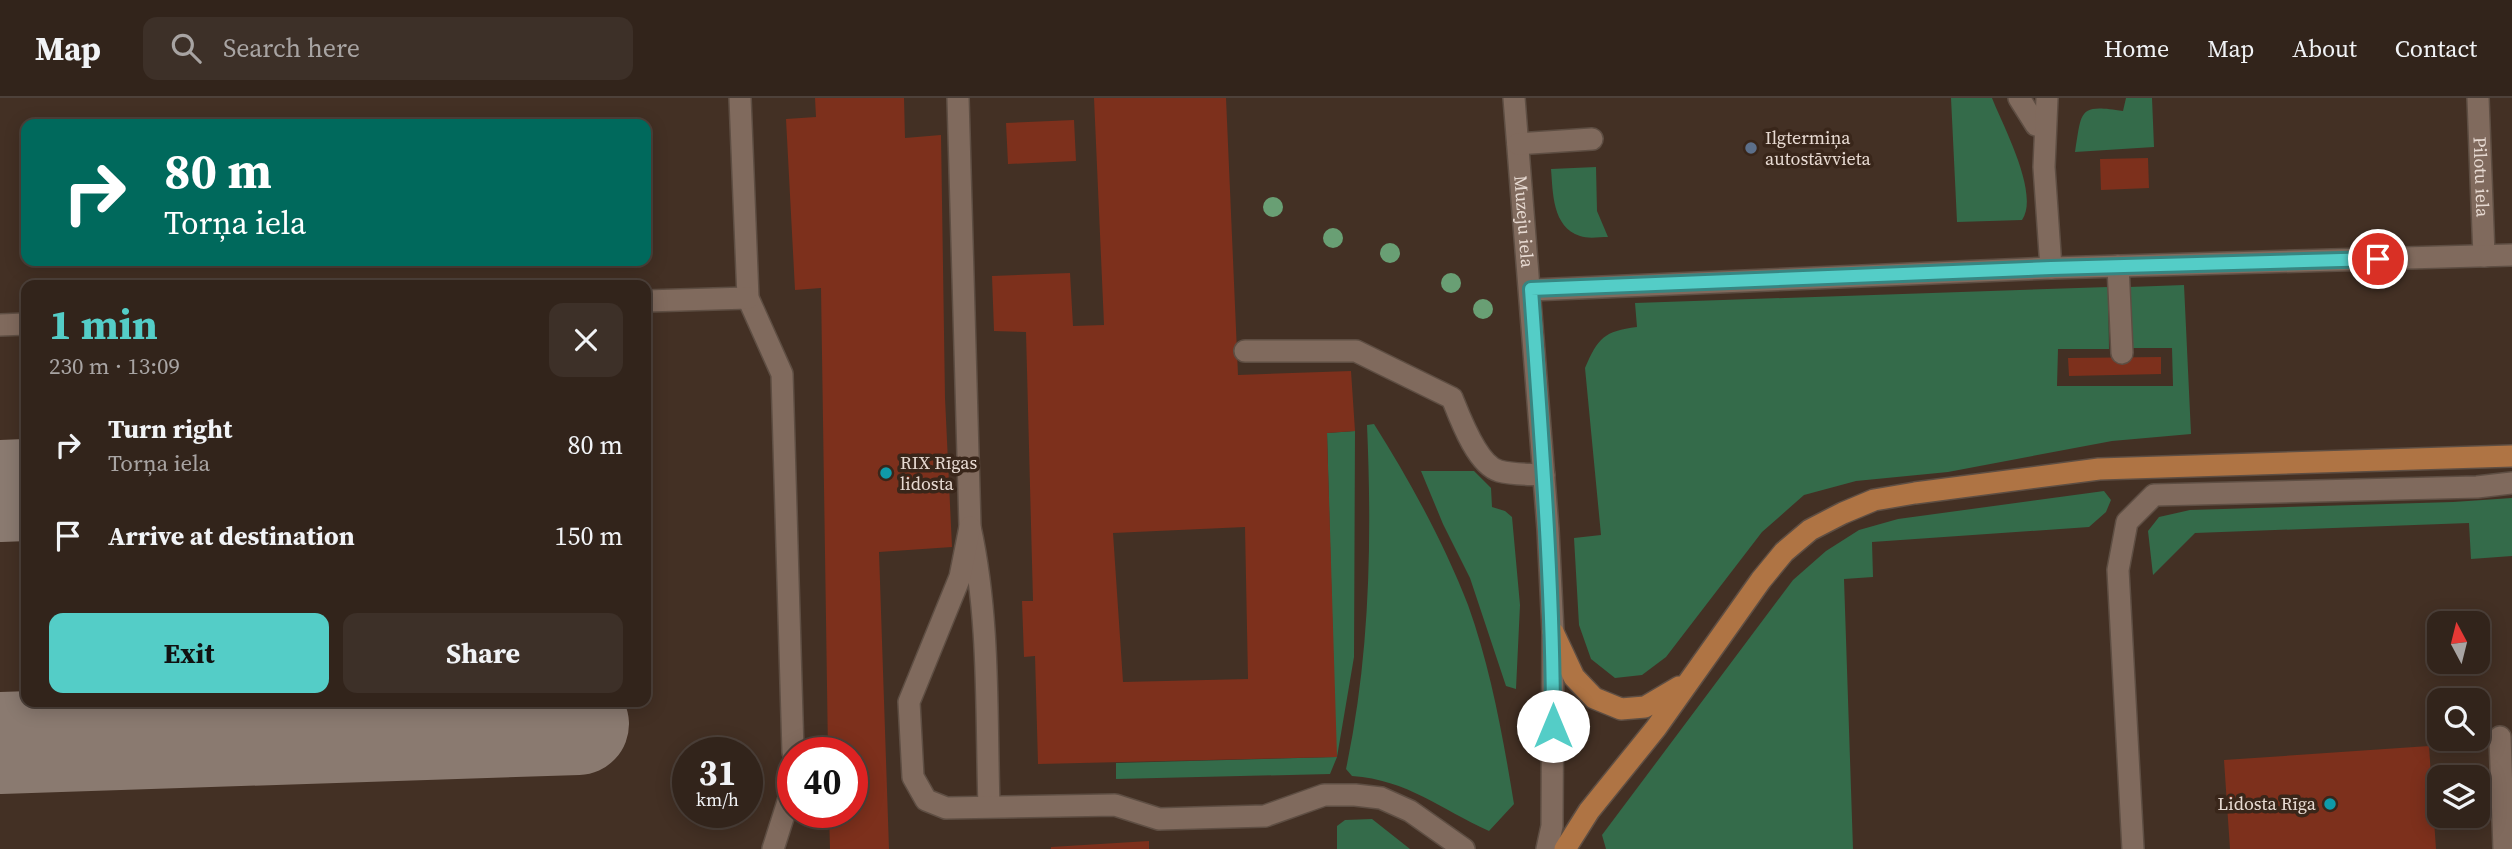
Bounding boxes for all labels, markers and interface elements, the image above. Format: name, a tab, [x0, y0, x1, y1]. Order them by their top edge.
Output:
search box	[143, 17, 633, 80]
text: Map	[35, 26, 101, 71]
icon: search	[167, 29, 205, 67]
text: Search here	[223, 30, 360, 66]
text: Home	[2104, 32, 2169, 65]
text: Map	[2207, 32, 2254, 65]
text: About	[2292, 32, 2357, 65]
text: Contact	[2395, 32, 2477, 65]
place label: Ilgtermiņa autostāvvieta	[1765, 125, 1872, 171]
street label: Pilotu iela	[2467, 136, 2496, 218]
text: 80 m	[164, 137, 272, 204]
marker: Ilgtermiņa autostāvvieta	[1743, 140, 1759, 156]
icon: right	[49, 147, 140, 238]
street label: Muzeju iela	[1508, 175, 1540, 269]
text: Torņa iela	[164, 201, 306, 245]
pin	[2348, 229, 2408, 289]
icon: arrive	[2359, 240, 2397, 278]
text: 1 min	[49, 295, 158, 353]
button: close	[549, 303, 623, 377]
text: 230 m · 13:09	[49, 350, 180, 382]
text: Turn right	[108, 411, 232, 447]
icon: right	[49, 426, 87, 464]
text: 80 m	[568, 427, 623, 463]
text: Torņa iela	[108, 447, 210, 479]
place label: RIX Rīgas lidosta	[900, 450, 977, 496]
marker: RIX Rīgas lidosta	[878, 465, 894, 481]
icon: arrive	[49, 517, 87, 555]
text: Arrive at destination	[108, 518, 355, 554]
text: 150 m	[555, 518, 623, 554]
north arrow	[2427, 611, 2490, 674]
map controls	[2427, 611, 2490, 828]
button: Exit	[49, 613, 329, 693]
button: Share	[343, 613, 623, 693]
button: search	[2427, 688, 2490, 751]
position arrow	[1516, 689, 1590, 763]
speed limit sign: 40	[777, 737, 868, 828]
text: 31	[699, 749, 736, 797]
button: layers	[2427, 765, 2490, 828]
text: km/h	[696, 787, 739, 812]
place label: Lidosta Rīga	[2218, 791, 2317, 816]
marker: Lidosta Rīga	[2322, 796, 2338, 812]

